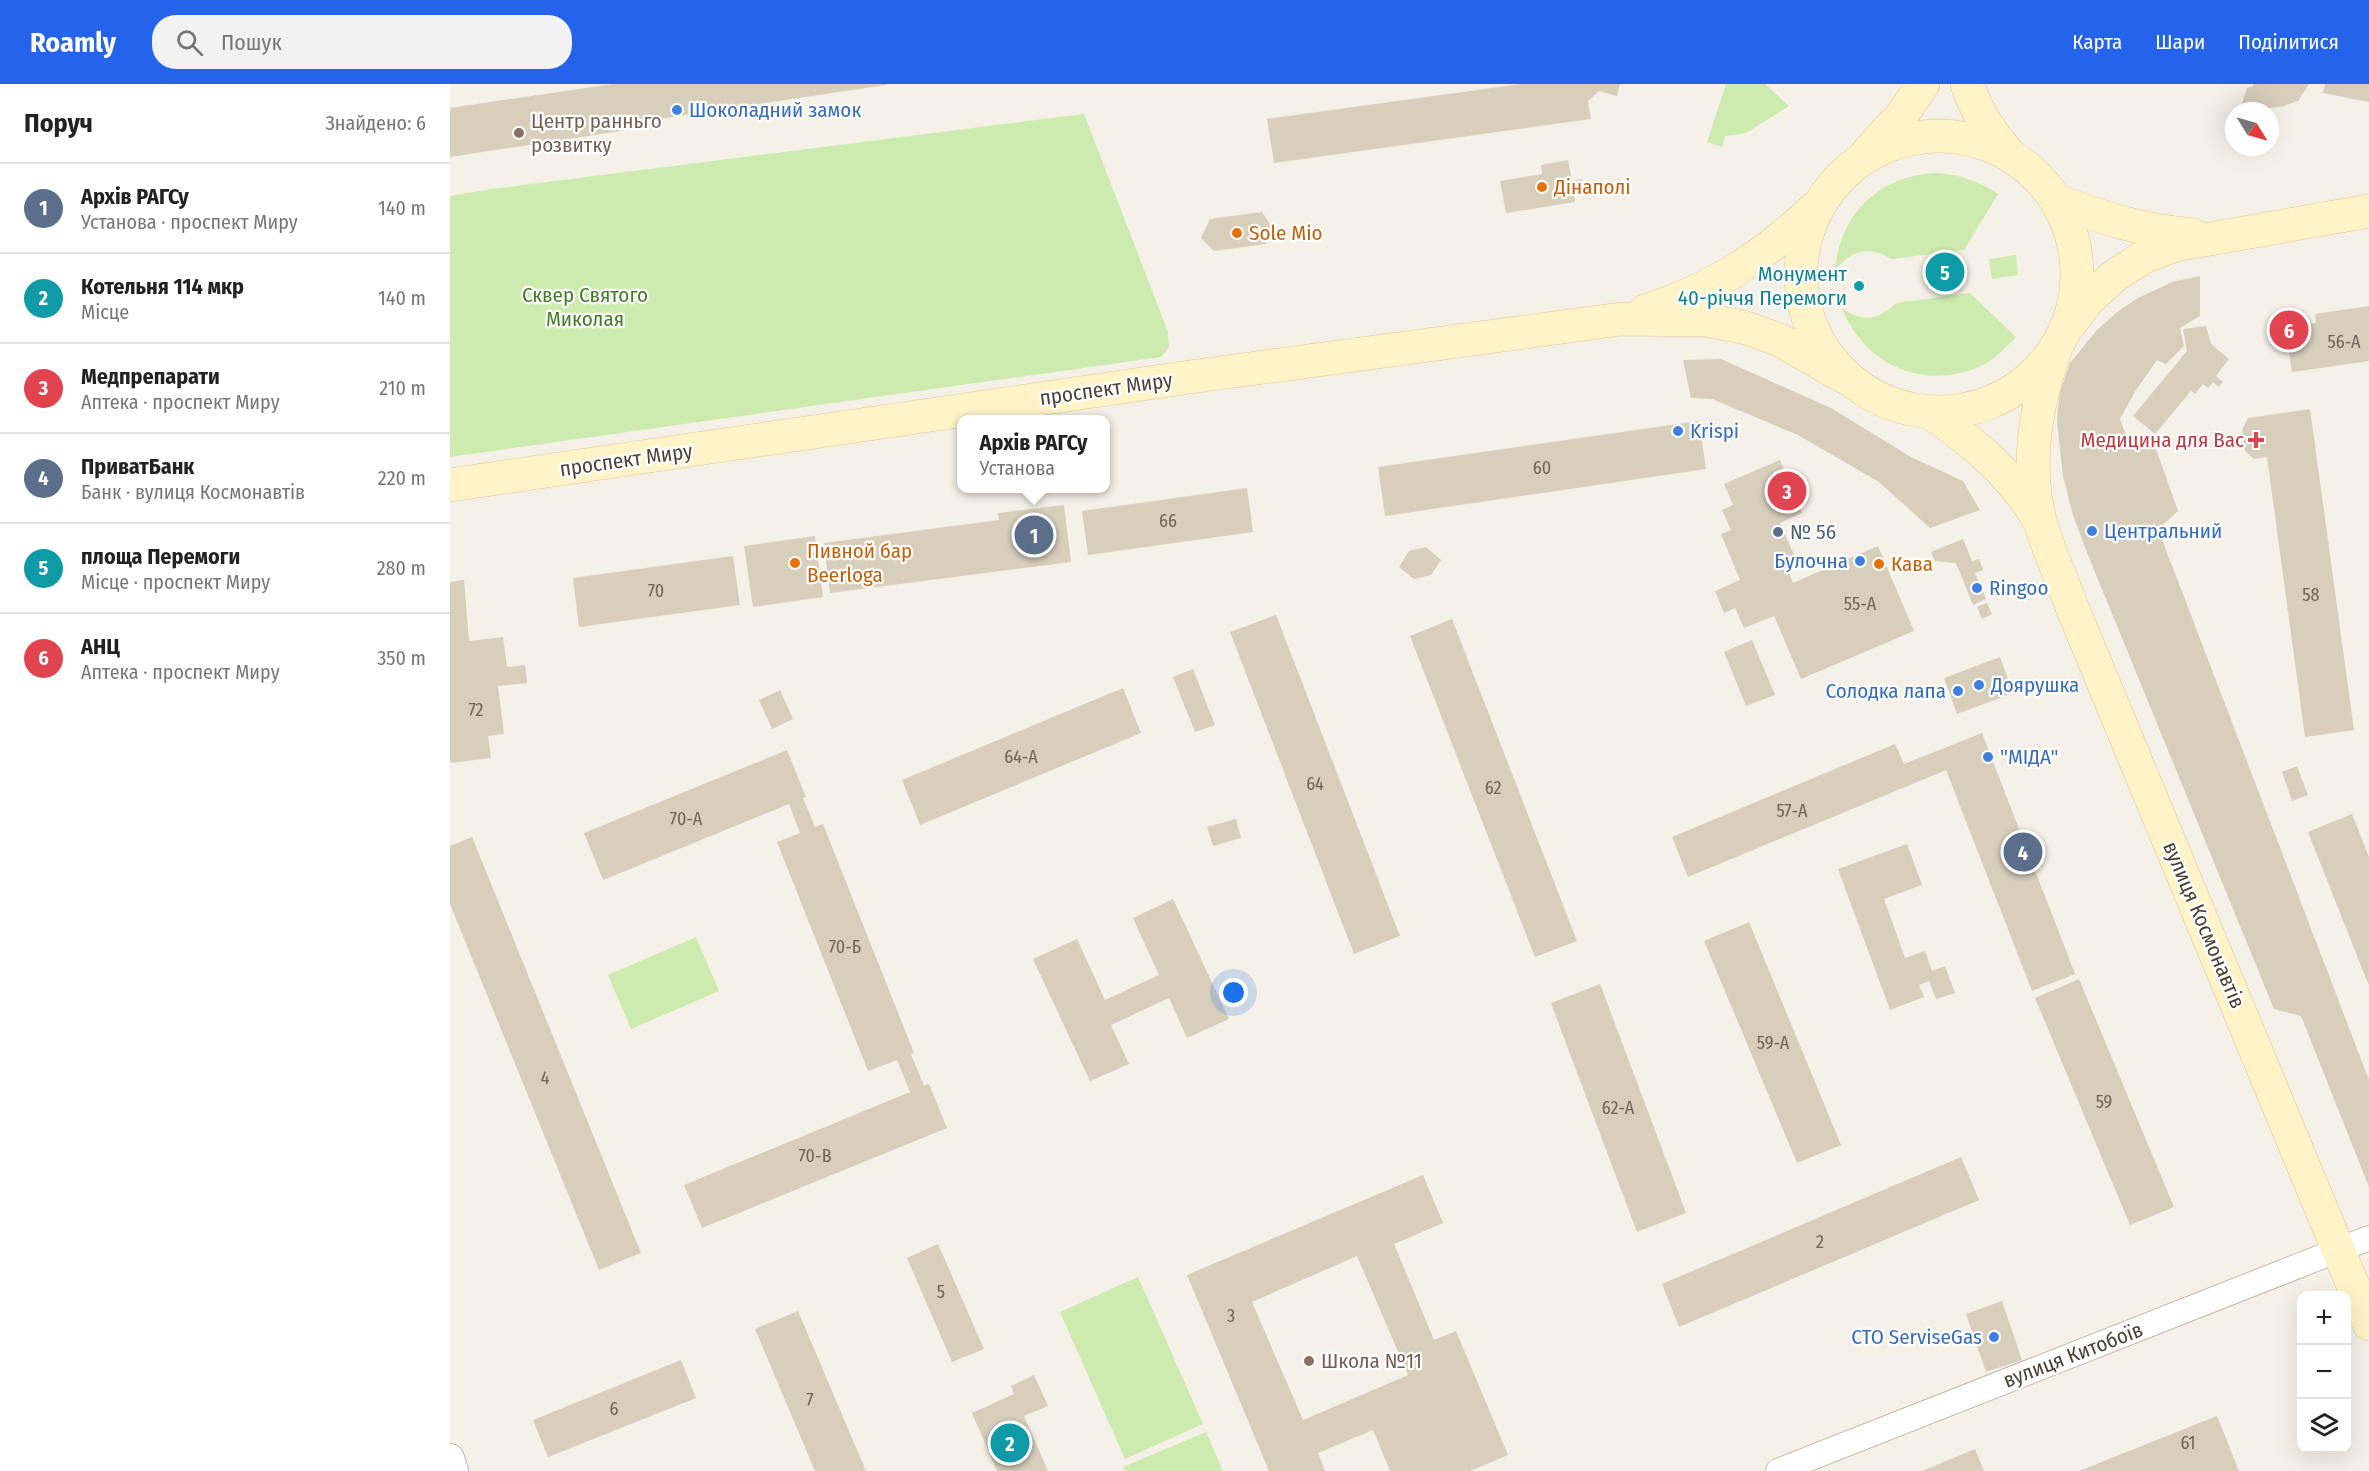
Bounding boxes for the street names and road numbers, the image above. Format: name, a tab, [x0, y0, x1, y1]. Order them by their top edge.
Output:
street label: проспект Миру	[1038, 367, 1175, 411]
street label: проспект Миру	[558, 438, 695, 482]
street label: вулиця Космонавтів	[2157, 838, 2251, 1012]
street label: вулиця Китобоїв	[2000, 1316, 2146, 1394]

